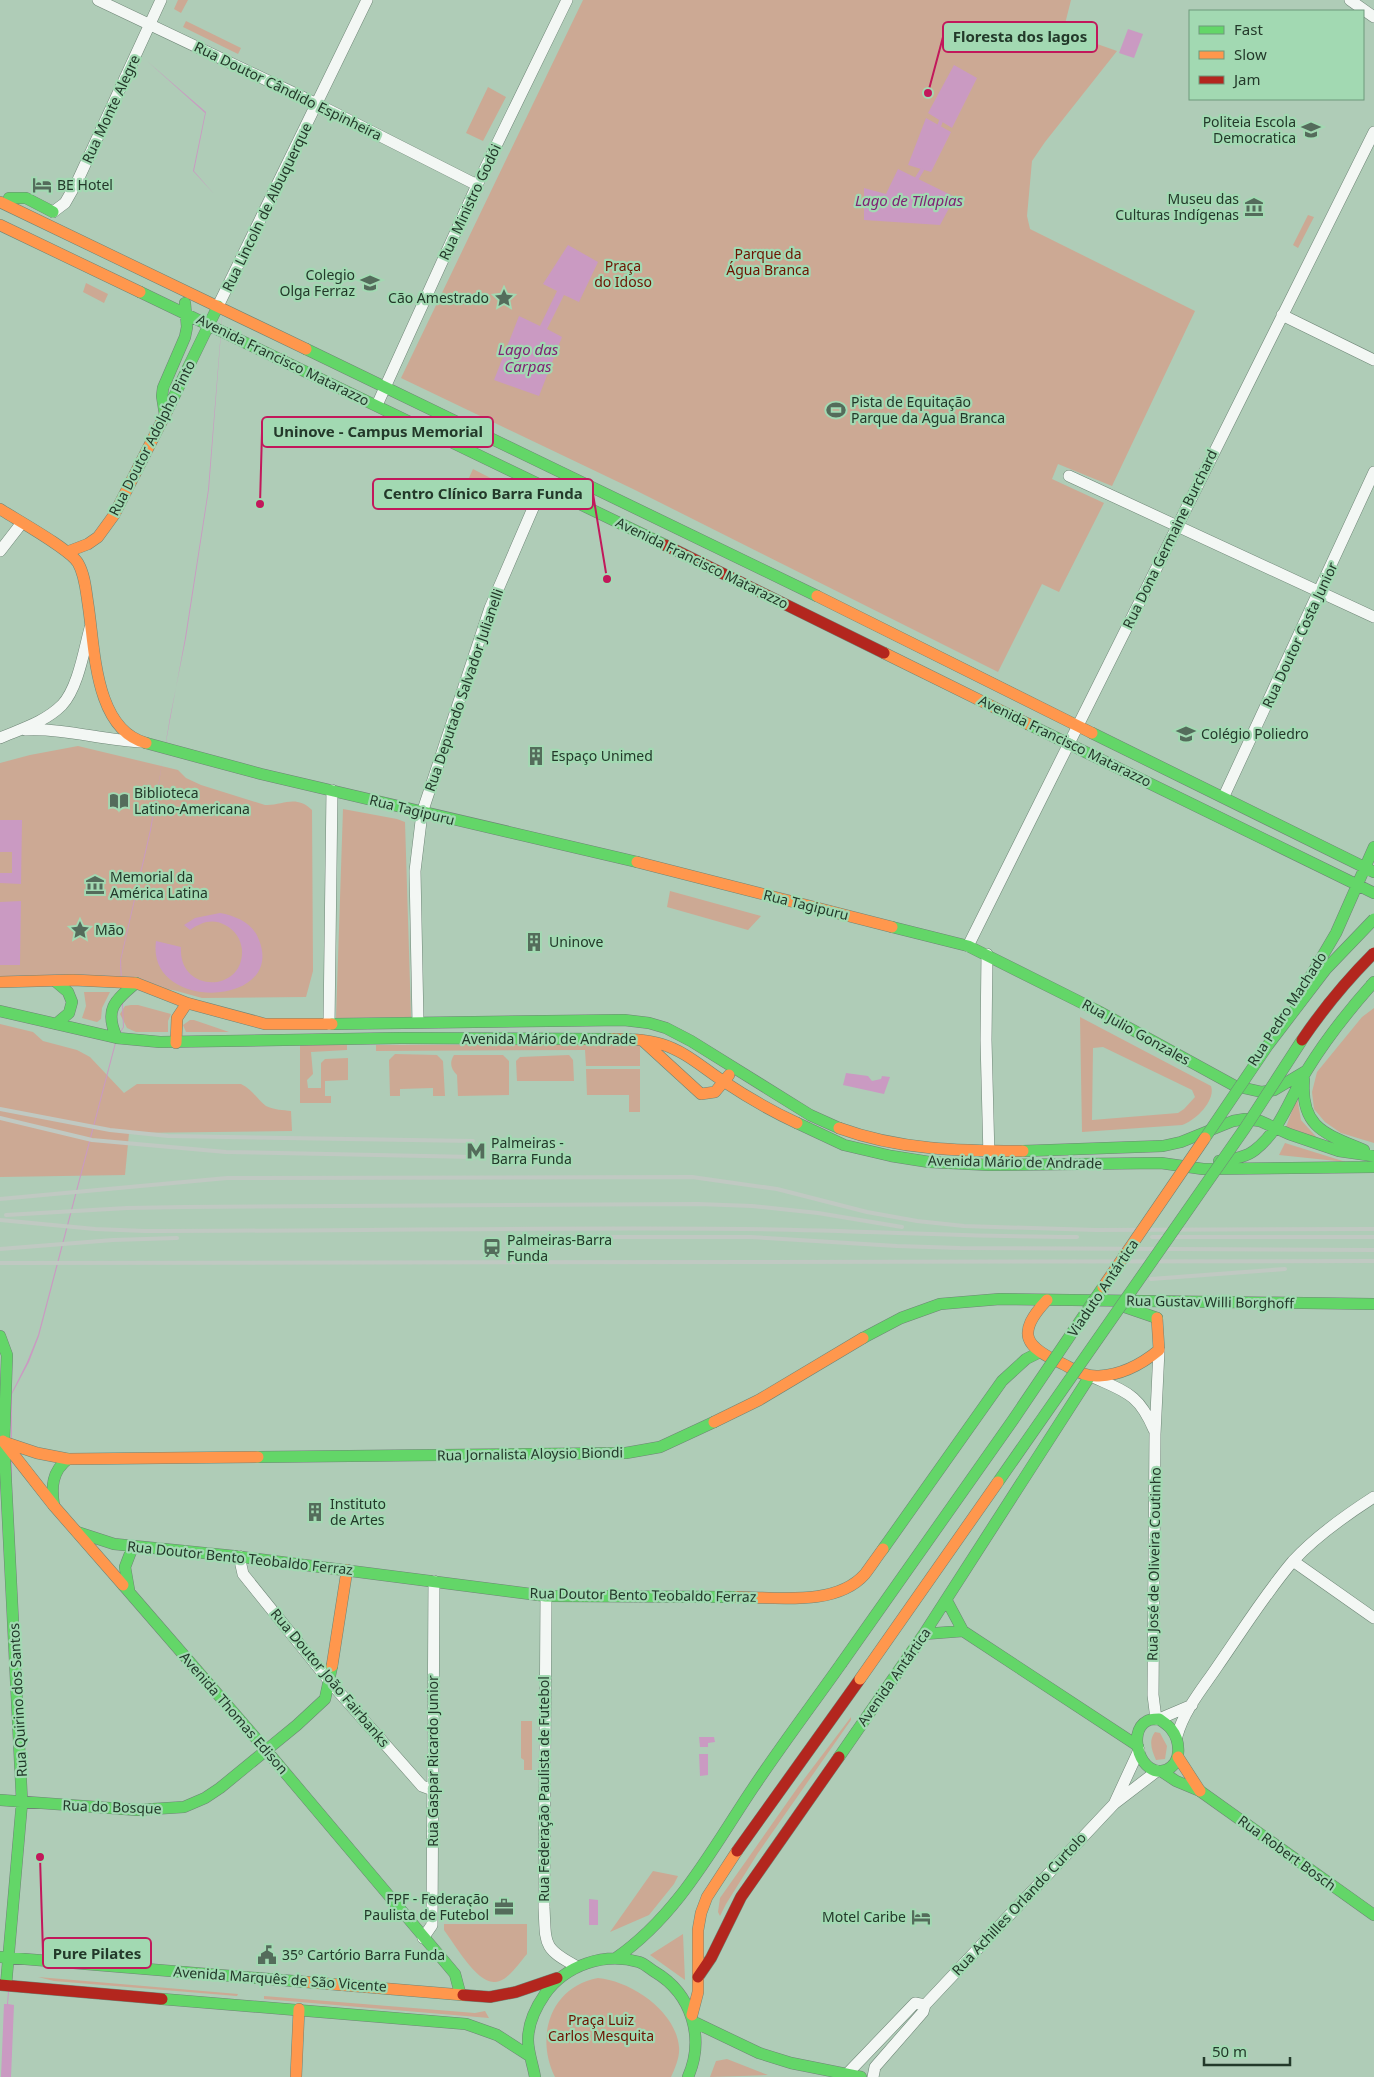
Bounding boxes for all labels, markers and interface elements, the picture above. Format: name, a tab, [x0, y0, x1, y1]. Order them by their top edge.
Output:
legend	[1189, 10, 1364, 100]
text: Fast	[1234, 19, 1263, 39]
callout: Floresta dos lagos	[943, 22, 1097, 52]
text: Floresta dos lagos	[953, 26, 1087, 46]
street label: Rua Doutor Cândido Espinheira	[191, 37, 385, 144]
text: Slow	[1234, 44, 1267, 64]
street label: Rua Monte Alegre	[77, 51, 144, 166]
text: Jam	[1232, 69, 1261, 89]
place label: Politeia Escola Democratica	[1203, 112, 1296, 147]
street label: Rua Lincoln de Albuquerque	[217, 119, 316, 294]
school or university icon: Politeia Escola Democratica	[1300, 119, 1322, 141]
street label: Rua Ministro Godói	[434, 141, 505, 263]
hotel icon: BE Hotel	[31, 174, 53, 196]
place label: BE Hotel	[57, 175, 113, 194]
place label: Museu das Culturas Indígenas	[1115, 189, 1239, 224]
water label: Lago de Tilapias	[855, 190, 964, 210]
museum icon: Museu das Culturas Indígenas	[1243, 196, 1265, 218]
park label: Parque da Água Branca	[726, 244, 810, 279]
park label: Praça do Idoso	[594, 256, 652, 291]
place label: Colegio Olga Ferraz	[279, 265, 355, 300]
school or university icon: Colegio Olga Ferraz	[359, 272, 381, 294]
place icon: Cão Amestrado	[493, 287, 515, 309]
place label: Cão Amestrado	[388, 288, 489, 307]
street label: Avenida Francisco Matarazzo	[194, 309, 373, 410]
water label: Lago das Carpas	[498, 339, 559, 376]
street label: Rua Doutor Adolpho Pinto	[104, 357, 199, 519]
place label: Pista de Equitação Parque da Agua Branca	[851, 392, 1005, 427]
sports icon: Pista de Equitação Parque da Agua Branca	[825, 399, 847, 421]
callout: Uninove - Campus Memorial	[262, 417, 493, 447]
text: Uninove - Campus Memorial	[273, 421, 483, 441]
street label: Rua Dona Germaine Burchard	[1118, 446, 1221, 631]
callout: Centro Clínico Barra Funda	[373, 479, 593, 509]
text: Centro Clínico Barra Funda	[383, 483, 583, 503]
street label: Avenida Francisco Matarazzo	[613, 512, 792, 613]
street label: Rua Doutor Costa Junior	[1257, 559, 1342, 711]
street label: Rua Deputado Salvador Julianelli	[420, 586, 507, 794]
street label: Avenida Francisco Matarazzo	[976, 690, 1155, 791]
school or university icon: Colégio Poliedro	[1175, 723, 1197, 745]
place label: Colégio Poliedro	[1201, 724, 1309, 743]
building icon: Espaço Unimed	[525, 745, 547, 767]
place label: Espaço Unimed	[551, 746, 653, 765]
place label: Biblioteca Latino-Americana	[134, 783, 250, 818]
library icon: Biblioteca Latino-Americana	[108, 790, 130, 812]
street label: Rua Tagipuru	[367, 790, 457, 829]
place label: Memorial da América Latina	[110, 867, 208, 902]
museum icon: Memorial da América Latina	[84, 874, 106, 896]
street label: Rua Tagipuru	[761, 885, 851, 924]
place icon: Mão	[69, 919, 91, 941]
place label: Mão	[95, 920, 124, 939]
building icon: Uninove	[523, 931, 545, 953]
place label: Uninove	[549, 932, 603, 951]
street label: Rua Pedro Machado	[1243, 948, 1331, 1069]
street label: Rua Julio Gonzales	[1079, 994, 1194, 1069]
street label: Avenida Mário de Andrade	[462, 1029, 636, 1048]
place label: Palmeiras - Barra Funda	[491, 1133, 572, 1168]
metro station icon: Palmeiras - Barra Funda	[465, 1140, 487, 1162]
street label: Avenida Mário de Andrade	[928, 1150, 1103, 1173]
place label: Palmeiras-Barra Funda	[507, 1230, 612, 1265]
street label: Viaduto Antártica	[1063, 1235, 1142, 1340]
station icon: Palmeiras-Barra Funda	[481, 1237, 503, 1259]
street label: Rua Gustav Willi Borghoff	[1126, 1291, 1295, 1312]
street label: Rua Jornalista Aloysio Biondi	[437, 1442, 623, 1465]
street label: Rua José de Oliveira Coutinho	[1142, 1467, 1165, 1661]
place label: Instituto de Artes	[330, 1494, 386, 1529]
building icon: Instituto de Artes	[304, 1501, 326, 1523]
street label: Rua Doutor Bento Teobaldo Ferraz	[126, 1536, 354, 1579]
street label: Rua Doutor Bento Teobaldo Ferraz	[529, 1583, 757, 1606]
street label: Rua Doutor João Fairbanks	[267, 1604, 394, 1751]
street label: Rua Quirino dos Santos	[4, 1622, 31, 1777]
street label: Avenida Antártica	[853, 1624, 935, 1730]
street label: Avenida Thomas Edison	[176, 1647, 293, 1778]
street label: Rua Gaspar Ricardo Junior	[423, 1675, 442, 1847]
street label: Rua Federação Paulista de Futebol	[534, 1676, 553, 1902]
street label: Rua do Bosque	[62, 1795, 162, 1818]
street label: Rua Robert Bosch	[1235, 1811, 1340, 1895]
street label: Rua Achilles Orlando Curtolo	[947, 1828, 1090, 1979]
place label: FPF - Federação Paulista de Futebol	[364, 1889, 489, 1924]
office icon: FPF - Federação Paulista de Futebol	[493, 1896, 515, 1918]
hotel icon: Motel Caribe	[910, 1906, 932, 1928]
place label: Motel Caribe	[822, 1907, 906, 1926]
callout: Pure Pilates	[43, 1938, 151, 1968]
text: Pure Pilates	[53, 1943, 141, 1963]
public building icon: 35º Cartório Barra Funda	[256, 1944, 278, 1966]
place label: 35º Cartório Barra Funda	[282, 1945, 445, 1964]
street label: Avenida Marquês de São Vicente	[173, 1962, 387, 1995]
park label: Praça Luiz Carlos Mesquita	[548, 2010, 654, 2045]
scale bar	[1204, 2034, 1290, 2066]
text: 50 m	[1212, 2041, 1247, 2061]

